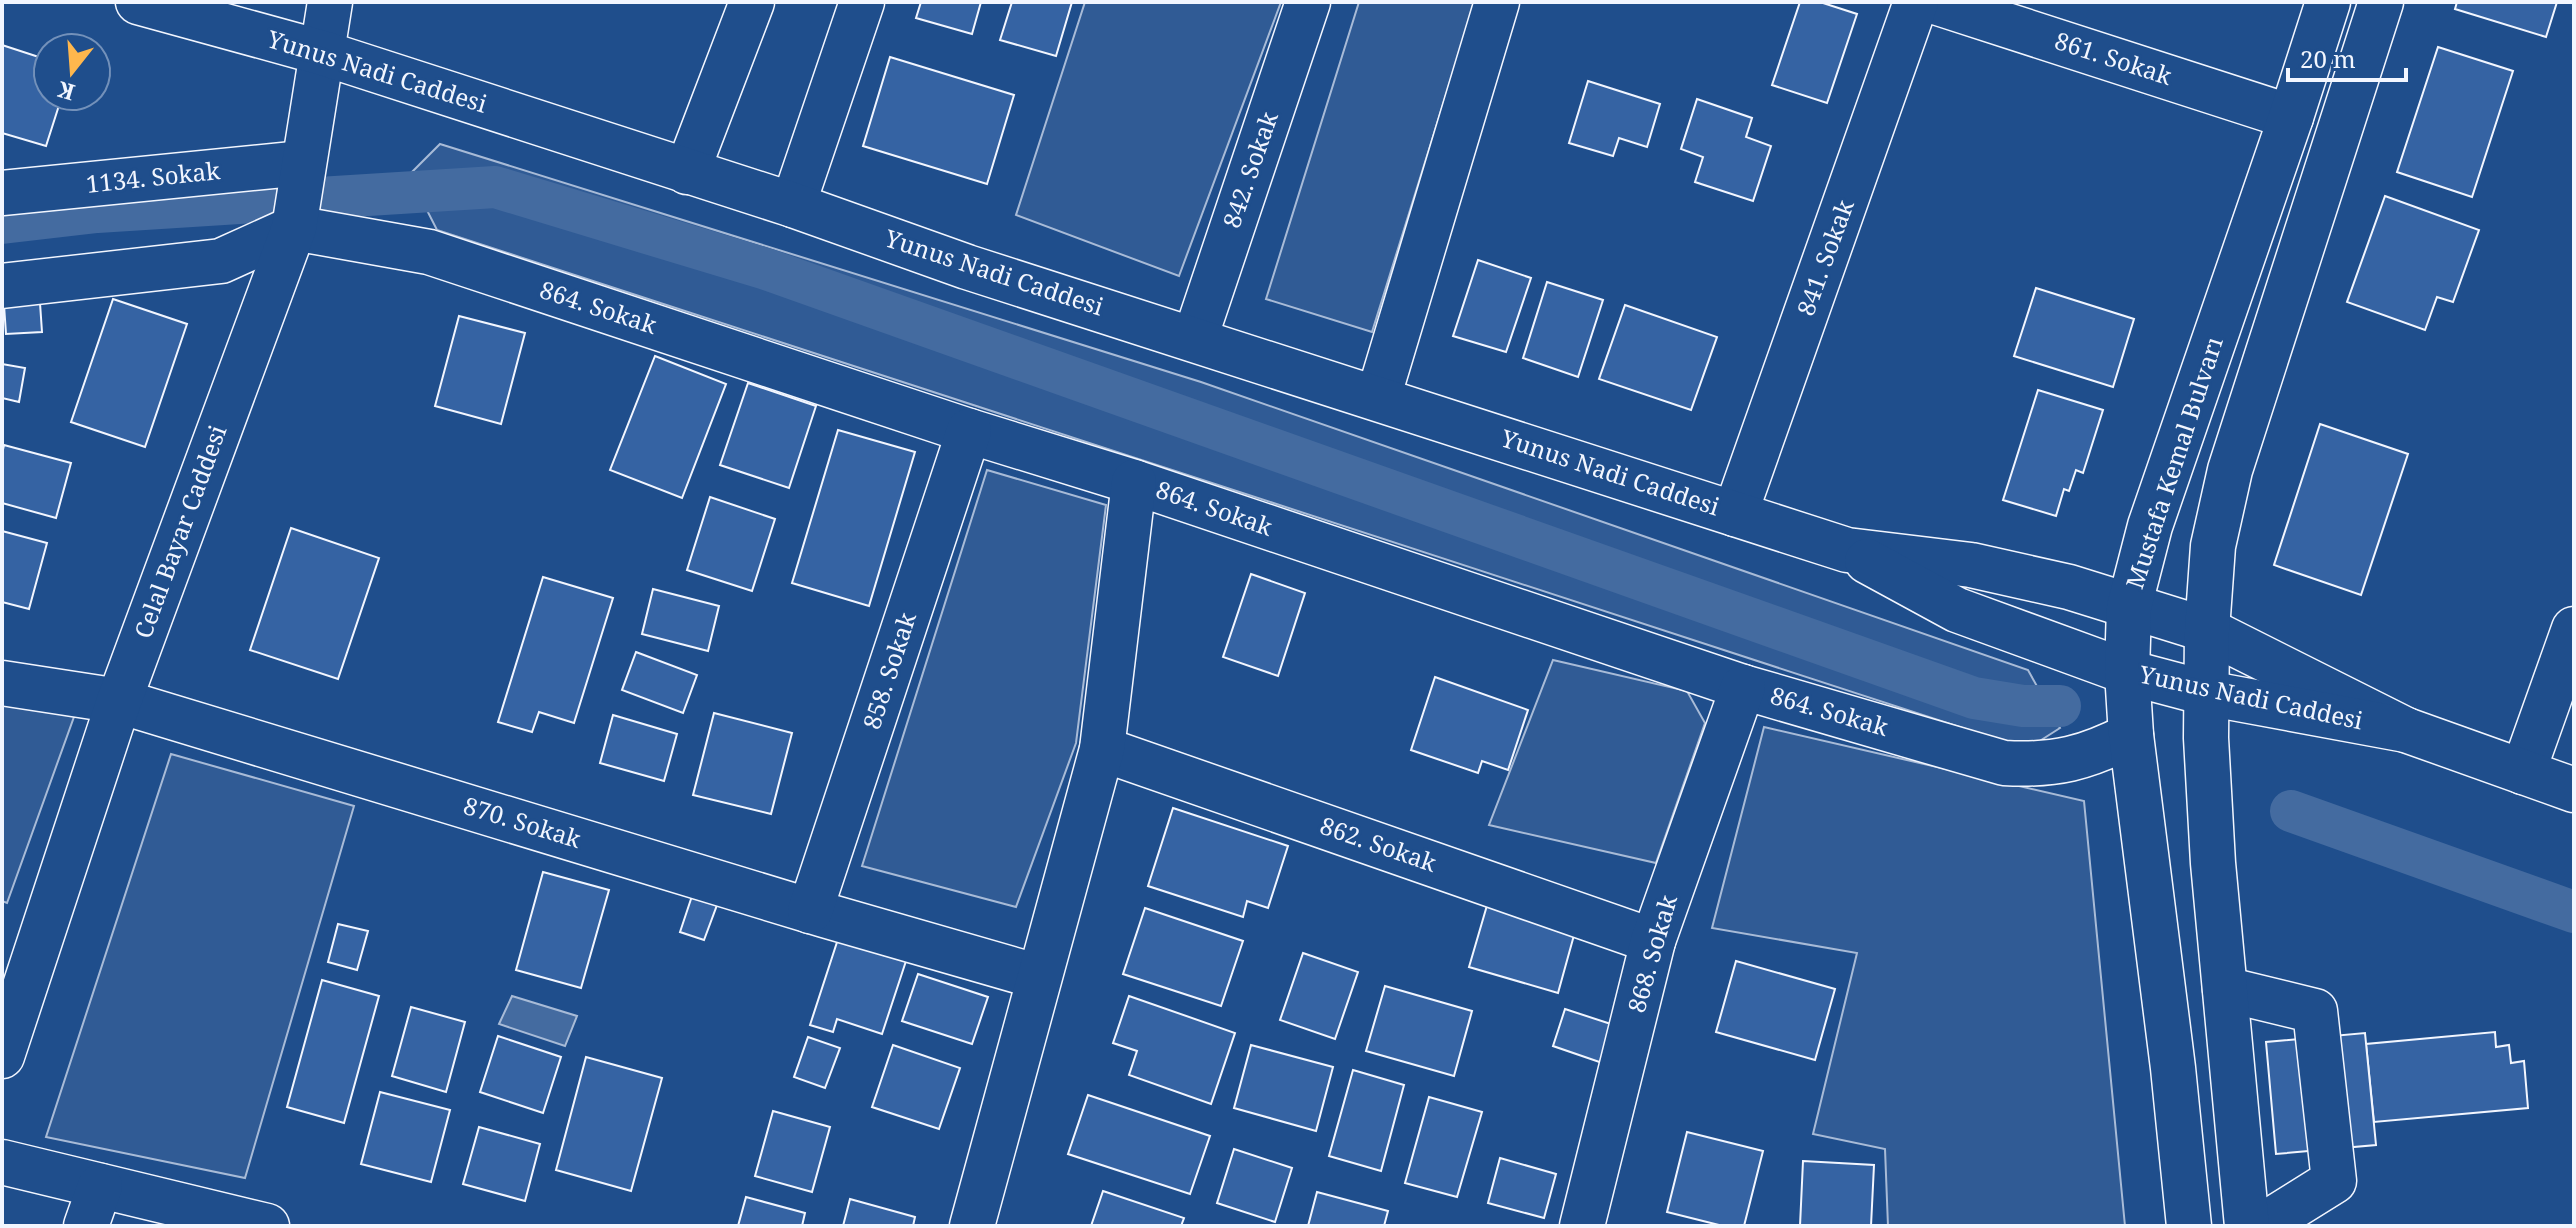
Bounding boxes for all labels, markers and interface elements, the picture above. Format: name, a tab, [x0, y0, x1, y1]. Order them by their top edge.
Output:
street label: Yunus Nadi Caddesi	[263, 21, 491, 120]
street label: 861. Sokak	[2051, 23, 2177, 92]
north arrow	[32, 32, 112, 112]
scale bar	[2288, 32, 2406, 82]
text: 20 m	[2300, 42, 2356, 75]
text: K	[53, 75, 78, 109]
street label: 842. Sokak	[1214, 106, 1285, 232]
street label: 1134. Sokak	[84, 153, 222, 200]
street label: 841. Sokak	[1788, 194, 1861, 320]
street label: Yunus Nadi Caddesi	[880, 220, 1108, 323]
street label: 864. Sokak	[536, 272, 662, 341]
street label: Mustafa Kemal Bulvarı	[2117, 332, 2230, 593]
street label: Celal Bayar Caddesi	[126, 420, 234, 643]
street label: Yunus Nadi Caddesi	[1496, 420, 1724, 523]
street label: 864. Sokak	[1152, 472, 1278, 543]
street label: 858. Sokak	[854, 607, 923, 733]
street label: Yunus Nadi Caddesi	[2136, 657, 2366, 736]
street label: 864. Sokak	[1767, 678, 1893, 743]
street label: 870. Sokak	[460, 788, 586, 855]
street label: 862. Sokak	[1316, 808, 1442, 879]
street label: 868. Sokak	[1619, 890, 1684, 1016]

